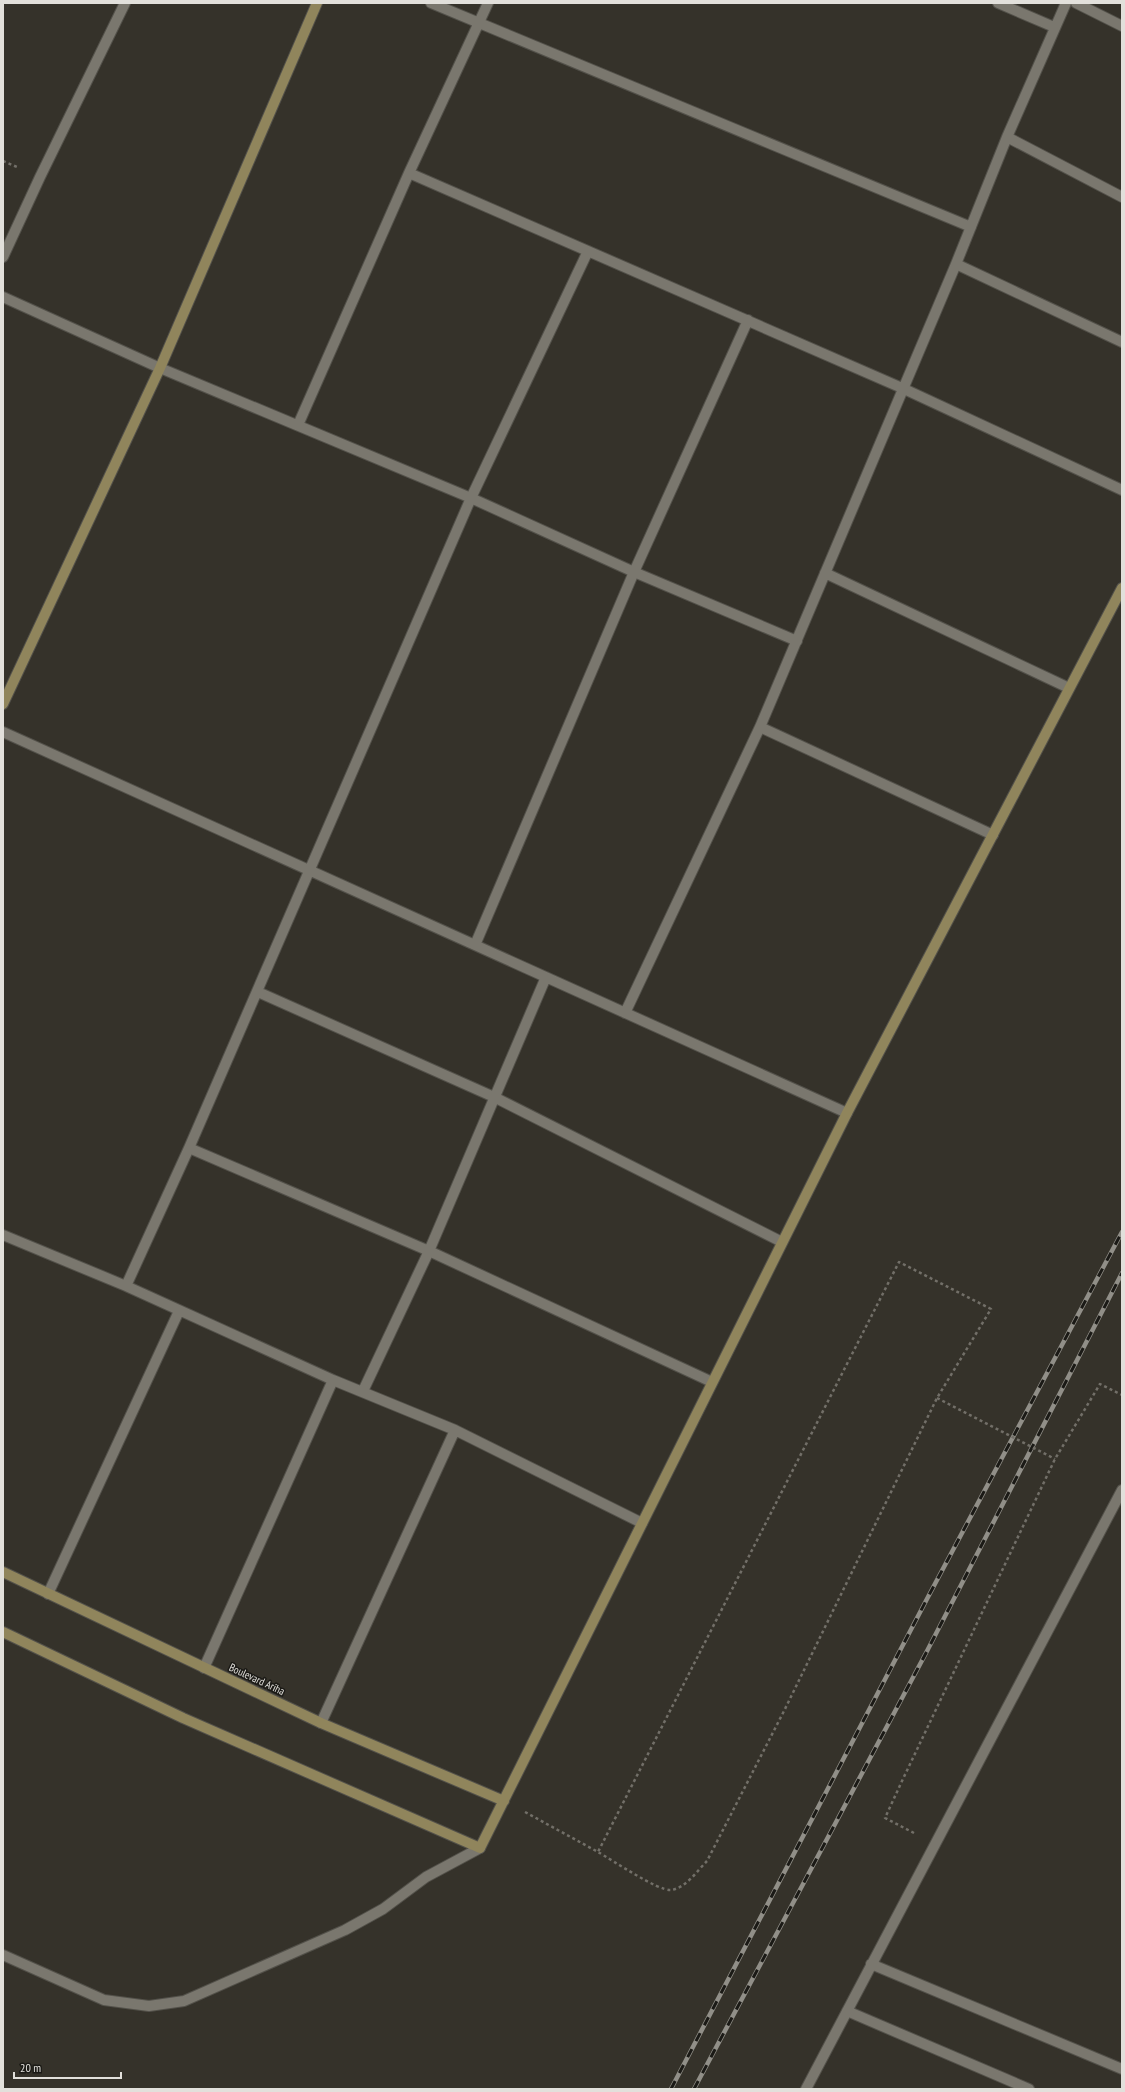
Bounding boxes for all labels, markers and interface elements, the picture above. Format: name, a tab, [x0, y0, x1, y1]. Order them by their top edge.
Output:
street label: Boulevard Ariha	[227, 1660, 287, 1698]
scale bar	[14, 2054, 121, 2080]
text: 20 m	[20, 2060, 41, 2075]

